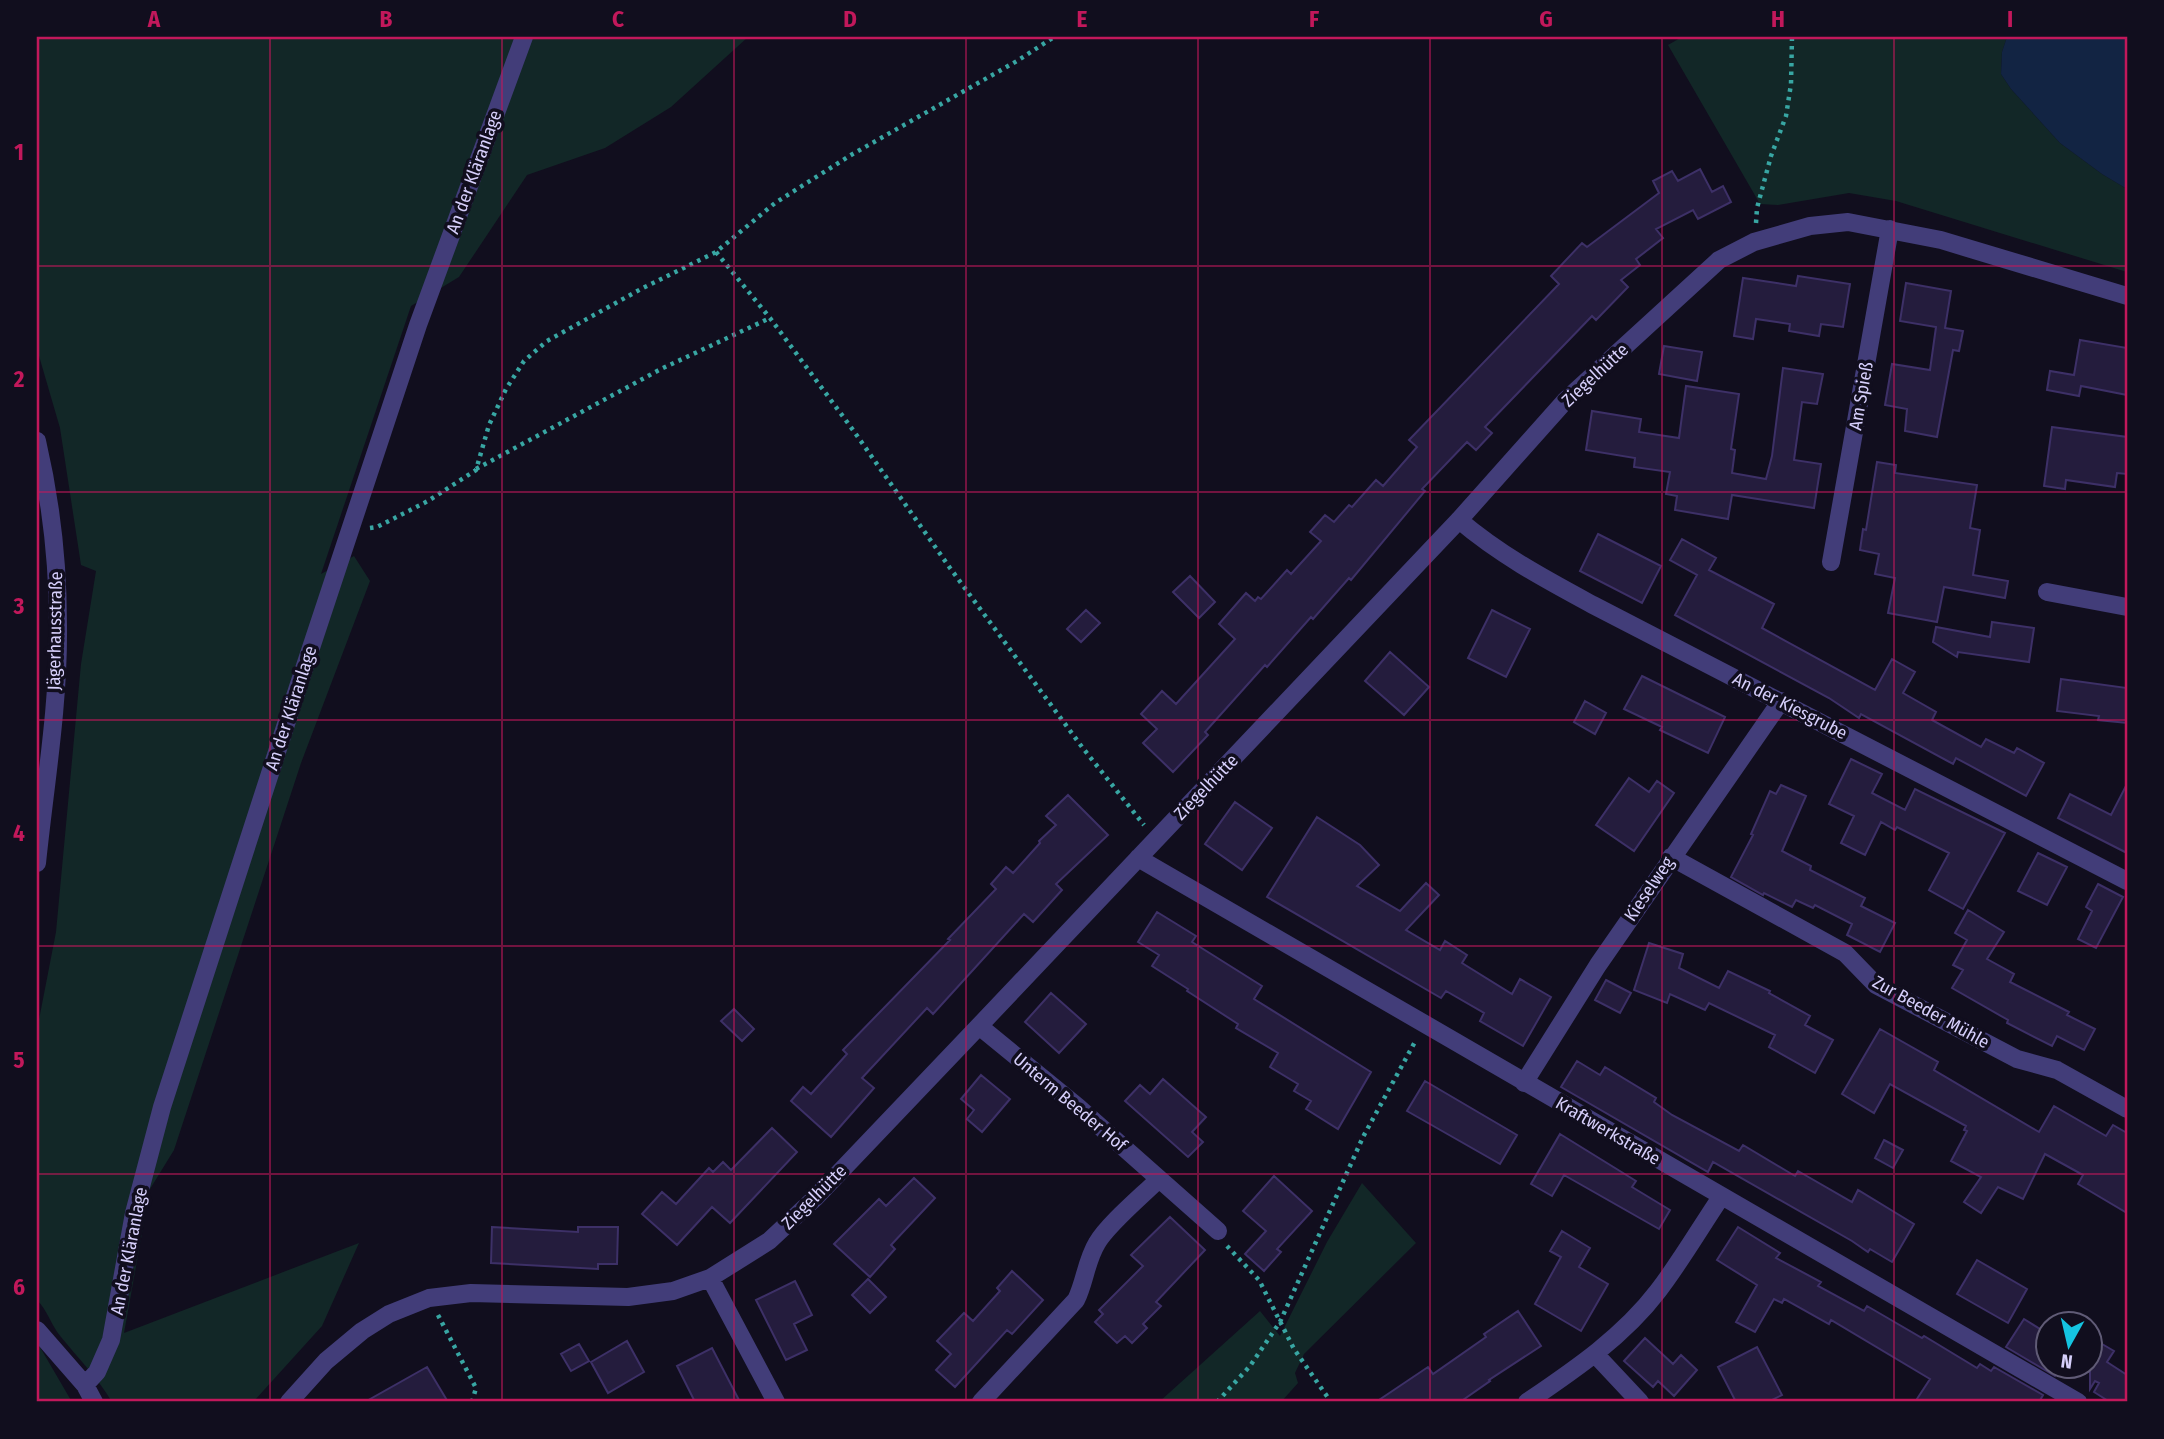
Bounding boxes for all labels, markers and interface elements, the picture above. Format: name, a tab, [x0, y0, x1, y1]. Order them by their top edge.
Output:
text: A	[147, 5, 161, 33]
text: B	[380, 5, 393, 33]
text: C	[612, 5, 624, 33]
text: D	[843, 5, 857, 33]
text: E	[1077, 5, 1088, 33]
text: F	[1309, 5, 1319, 33]
text: G	[1539, 5, 1553, 33]
text: H	[1771, 5, 1785, 33]
text: I	[2007, 5, 2013, 33]
street label: An der Kläranlage	[441, 107, 507, 237]
text: 1	[14, 138, 24, 166]
street label: Ziegelhütte	[1557, 339, 1633, 411]
street label: Am Spieß	[1844, 360, 1878, 432]
text: 2	[13, 365, 25, 393]
street label: Jägerhausstraße	[43, 571, 67, 691]
text: 3	[13, 592, 25, 620]
street label: An der Kläranlage	[261, 643, 322, 773]
street label: An der Kiesgrube	[1729, 668, 1851, 744]
street label: Ziegelhütte	[1169, 749, 1243, 825]
text: 4	[13, 819, 25, 847]
street label: Kieselweg	[1619, 852, 1679, 926]
street label: Zur Beeder Mühle	[1869, 971, 1993, 1053]
text: 5	[13, 1046, 25, 1074]
street label: Unterm Beeder Hof	[1009, 1048, 1132, 1157]
street label: Kraftwerkstraße	[1552, 1092, 1664, 1170]
street label: Ziegelhütte	[777, 1160, 851, 1234]
street label: An der Kläranlage	[106, 1185, 152, 1317]
text: 6	[13, 1273, 25, 1301]
north arrow	[2035, 1310, 2104, 1380]
text: N	[2059, 1349, 2074, 1374]

